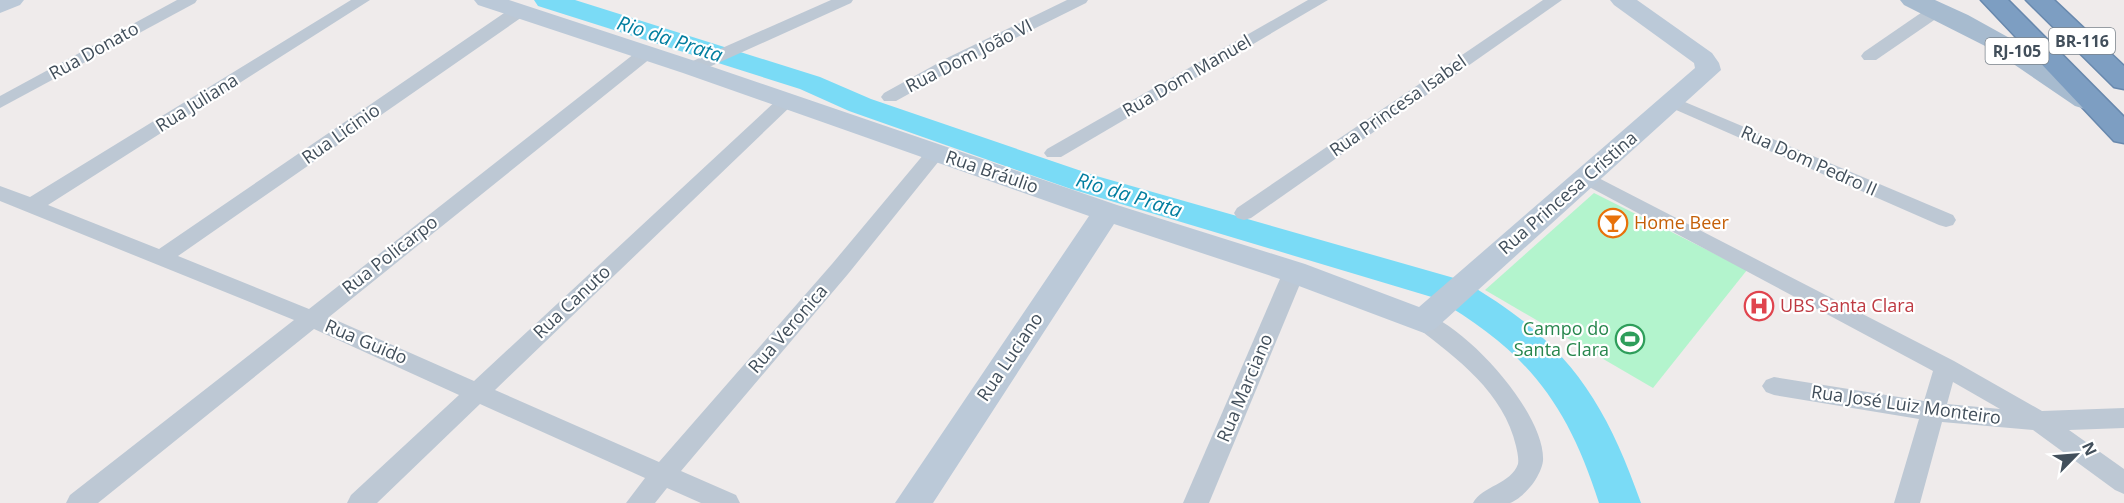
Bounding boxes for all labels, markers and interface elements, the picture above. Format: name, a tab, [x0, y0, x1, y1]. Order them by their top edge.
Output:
water label: Rio da Prata	[614, 9, 726, 68]
street label: Rua Dom João VI	[901, 13, 1036, 97]
street label: Rua Donato	[44, 16, 143, 85]
street label: Rua Dom Manuel	[1118, 28, 1255, 122]
road number: BR-116	[2049, 28, 2115, 54]
road number: RJ-105	[1986, 38, 2048, 64]
street label: Rua Princesa Isabel	[1324, 49, 1471, 161]
street label: Rua Juliana	[151, 67, 242, 137]
street label: Rua Licinio	[297, 97, 384, 169]
street label: Rua Dom Pedro II	[1737, 119, 1881, 201]
street label: Rua Princesa Cristina	[1493, 125, 1642, 259]
street label: Rua Bráulio	[943, 144, 1042, 198]
water label: Rio da Prata	[1073, 166, 1185, 223]
bar icon: Home Beer	[1597, 207, 1629, 239]
street label: Rua Policarpo	[337, 209, 442, 299]
place label: Home Beer	[1634, 210, 1729, 234]
street label: Rua Canuto	[527, 259, 615, 343]
street label: Rua Veronica	[742, 279, 832, 378]
hospital icon: UBS Santa Clara	[1743, 290, 1775, 322]
place label: UBS Santa Clara	[1780, 293, 1915, 317]
street label: Rua Luciano	[971, 307, 1048, 406]
street label: Rua Guido	[322, 313, 411, 369]
place label: Campo do Santa Clara	[1514, 316, 1609, 361]
sports icon: Campo do Santa Clara	[1614, 323, 1646, 355]
street label: Rua Marciano	[1210, 330, 1278, 445]
street label: Rua José Luiz Monteiro	[1810, 379, 2003, 429]
north arrow	[2046, 425, 2106, 485]
text: N	[2077, 438, 2102, 459]

